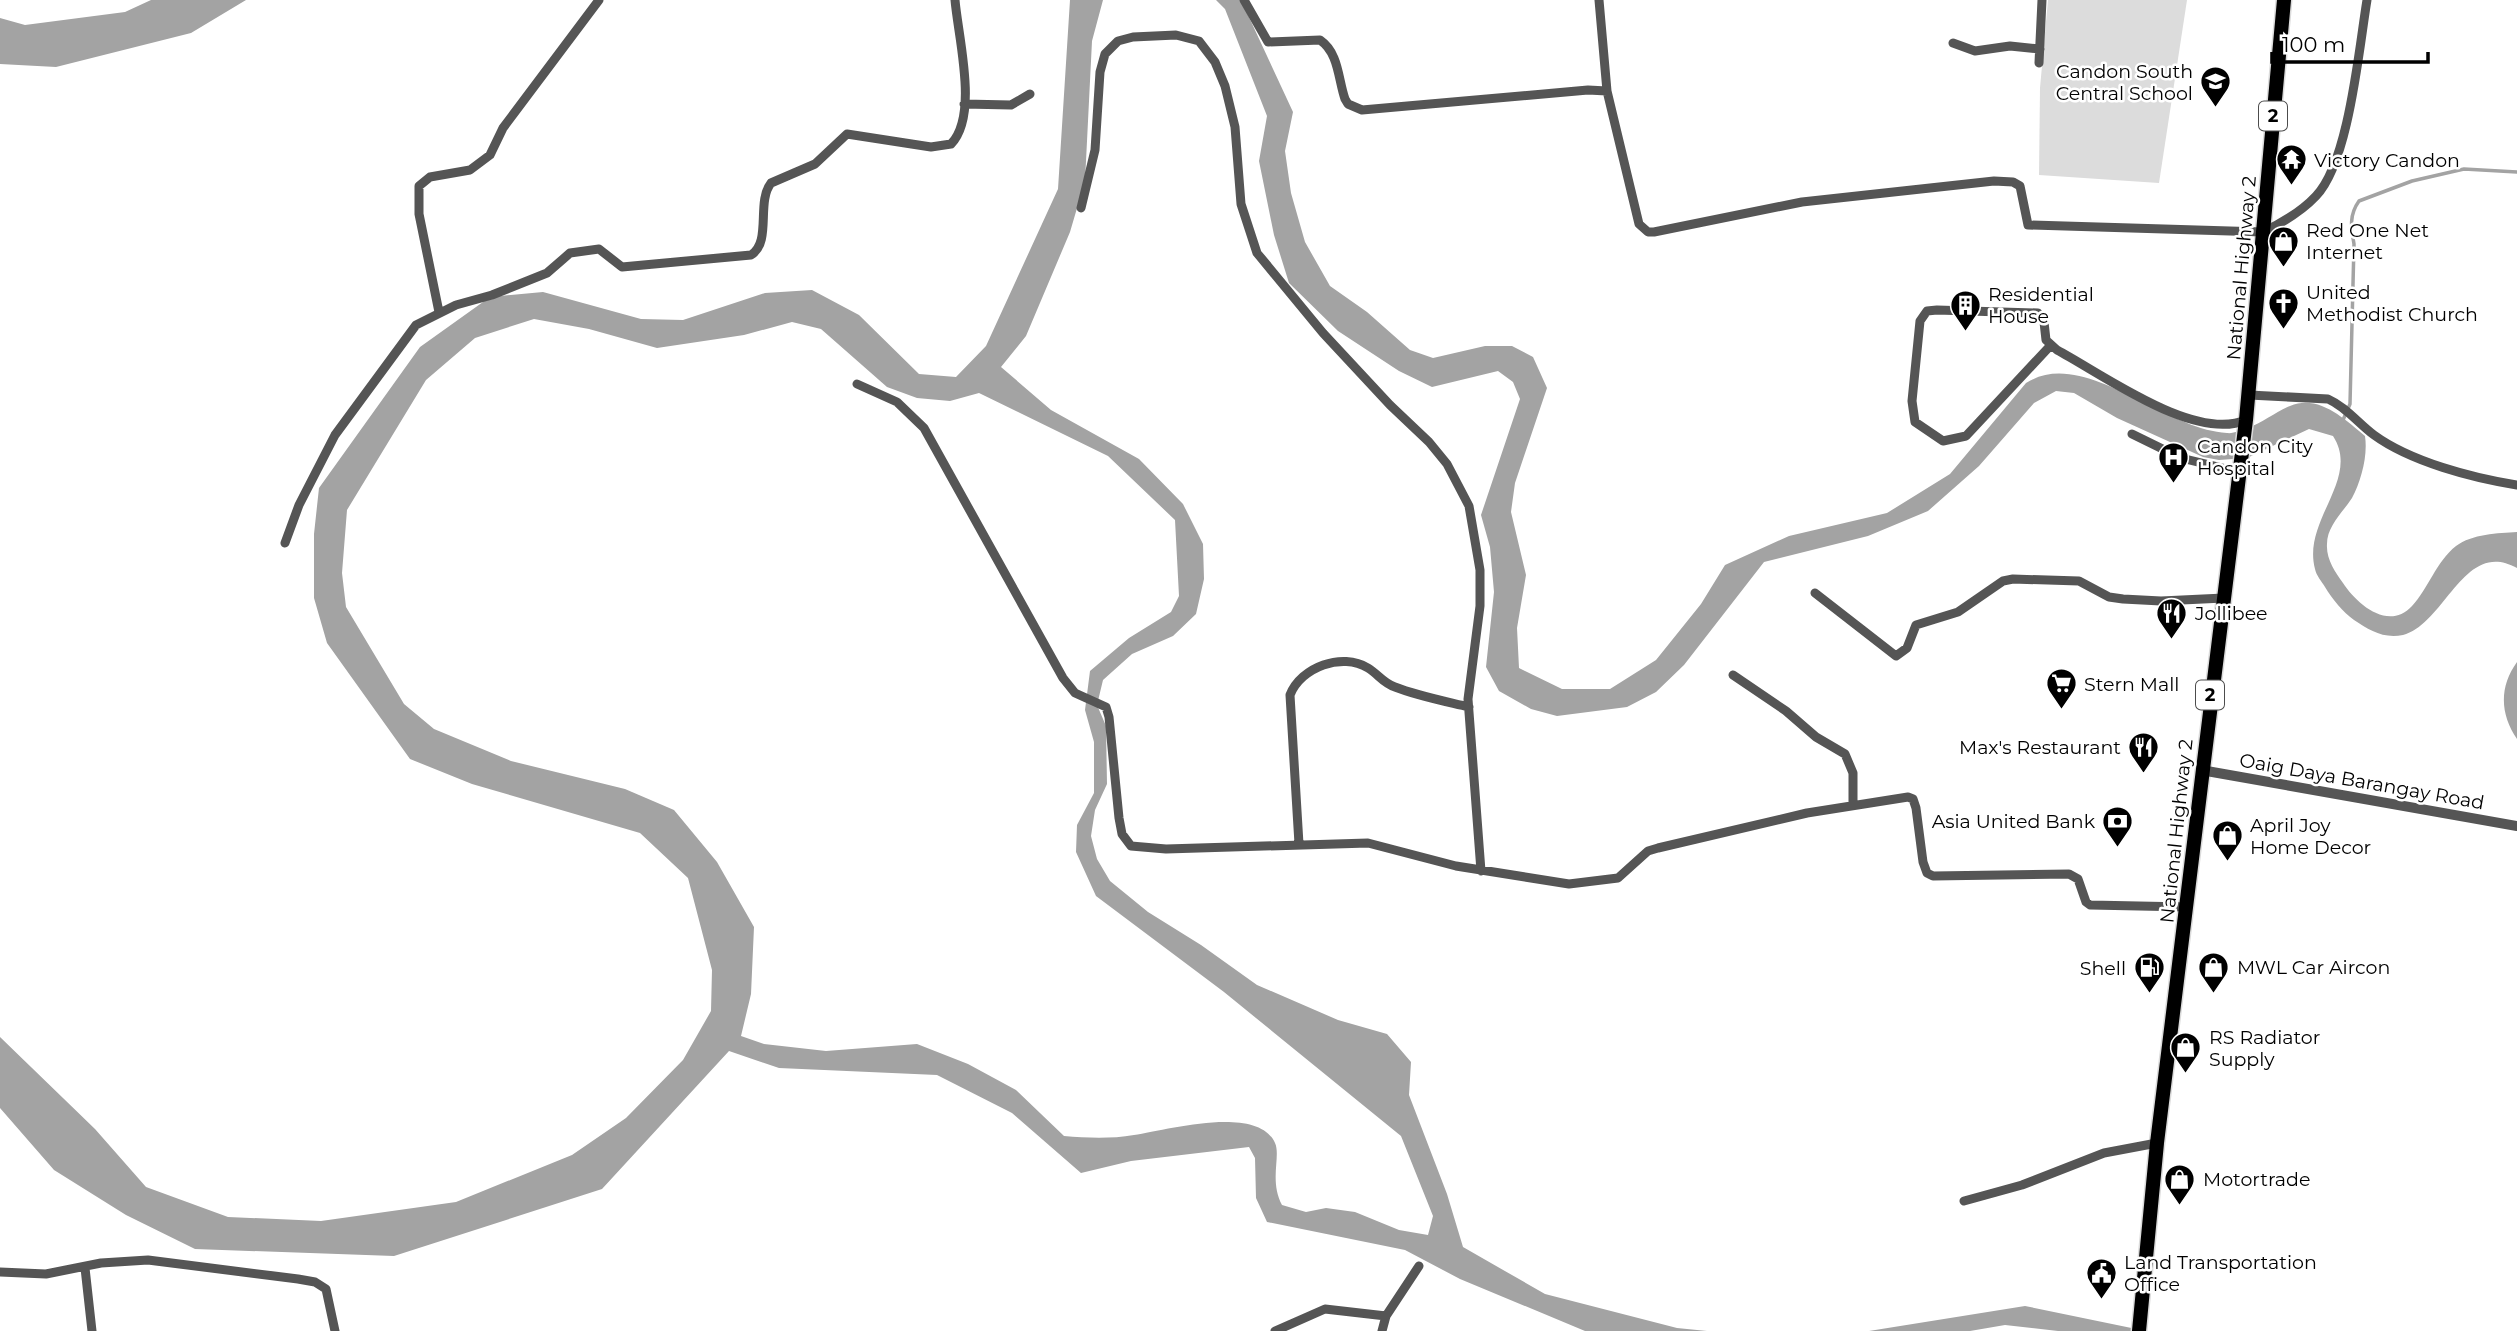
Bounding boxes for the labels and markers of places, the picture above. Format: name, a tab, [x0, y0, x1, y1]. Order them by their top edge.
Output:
place label: Candon South Central School	[2056, 60, 2193, 105]
school or university icon: Candon South Central School	[2199, 65, 2233, 109]
temple icon: Victory Candon	[2274, 143, 2308, 187]
place label: Victory Candon	[2314, 149, 2460, 172]
place label: Red One Net Internet	[2306, 219, 2429, 264]
shop icon: Red One Net Internet	[2266, 224, 2300, 268]
place label: United Methodist Church	[2306, 281, 2478, 326]
place label: Residential House	[1988, 283, 2094, 328]
church icon: United Methodist Church	[2266, 286, 2300, 330]
building icon: Residential House	[1948, 288, 1982, 332]
place label: Candon City Hospital	[2197, 435, 2313, 480]
hospital icon: Candon City Hospital	[2157, 440, 2191, 484]
restaurant icon: Jollibee	[2155, 596, 2189, 640]
place label: Jollibee	[2194, 602, 2268, 625]
supermarket icon: Stern Mall	[2044, 667, 2078, 711]
place label: Stern Mall	[2084, 673, 2179, 696]
restaurant icon: Max's Restaurant	[2127, 730, 2161, 774]
place label: Max's Restaurant	[1959, 736, 2121, 759]
bank icon: Asia United Bank	[2101, 804, 2135, 848]
place label: Asia United Bank	[1932, 810, 2096, 833]
place label: April Joy Home Decor	[2250, 814, 2371, 859]
shop icon: April Joy Home Decor	[2210, 819, 2244, 863]
shop icon: MWL Car Aircon	[2197, 950, 2231, 994]
fuel station icon: Shell	[2132, 951, 2166, 995]
place label: MWL Car Aircon	[2237, 956, 2390, 979]
place label: Shell	[2080, 957, 2126, 980]
place label: RS Radiator Supply	[2209, 1026, 2320, 1071]
shop icon: RS Radiator Supply	[2169, 1031, 2203, 1075]
shop icon: Motortrade	[2163, 1162, 2197, 1206]
place label: Motortrade	[2203, 1168, 2310, 1191]
place label: Land Transportation Office	[2124, 1251, 2317, 1296]
public building icon: Land Transportation Office	[2084, 1256, 2118, 1300]

